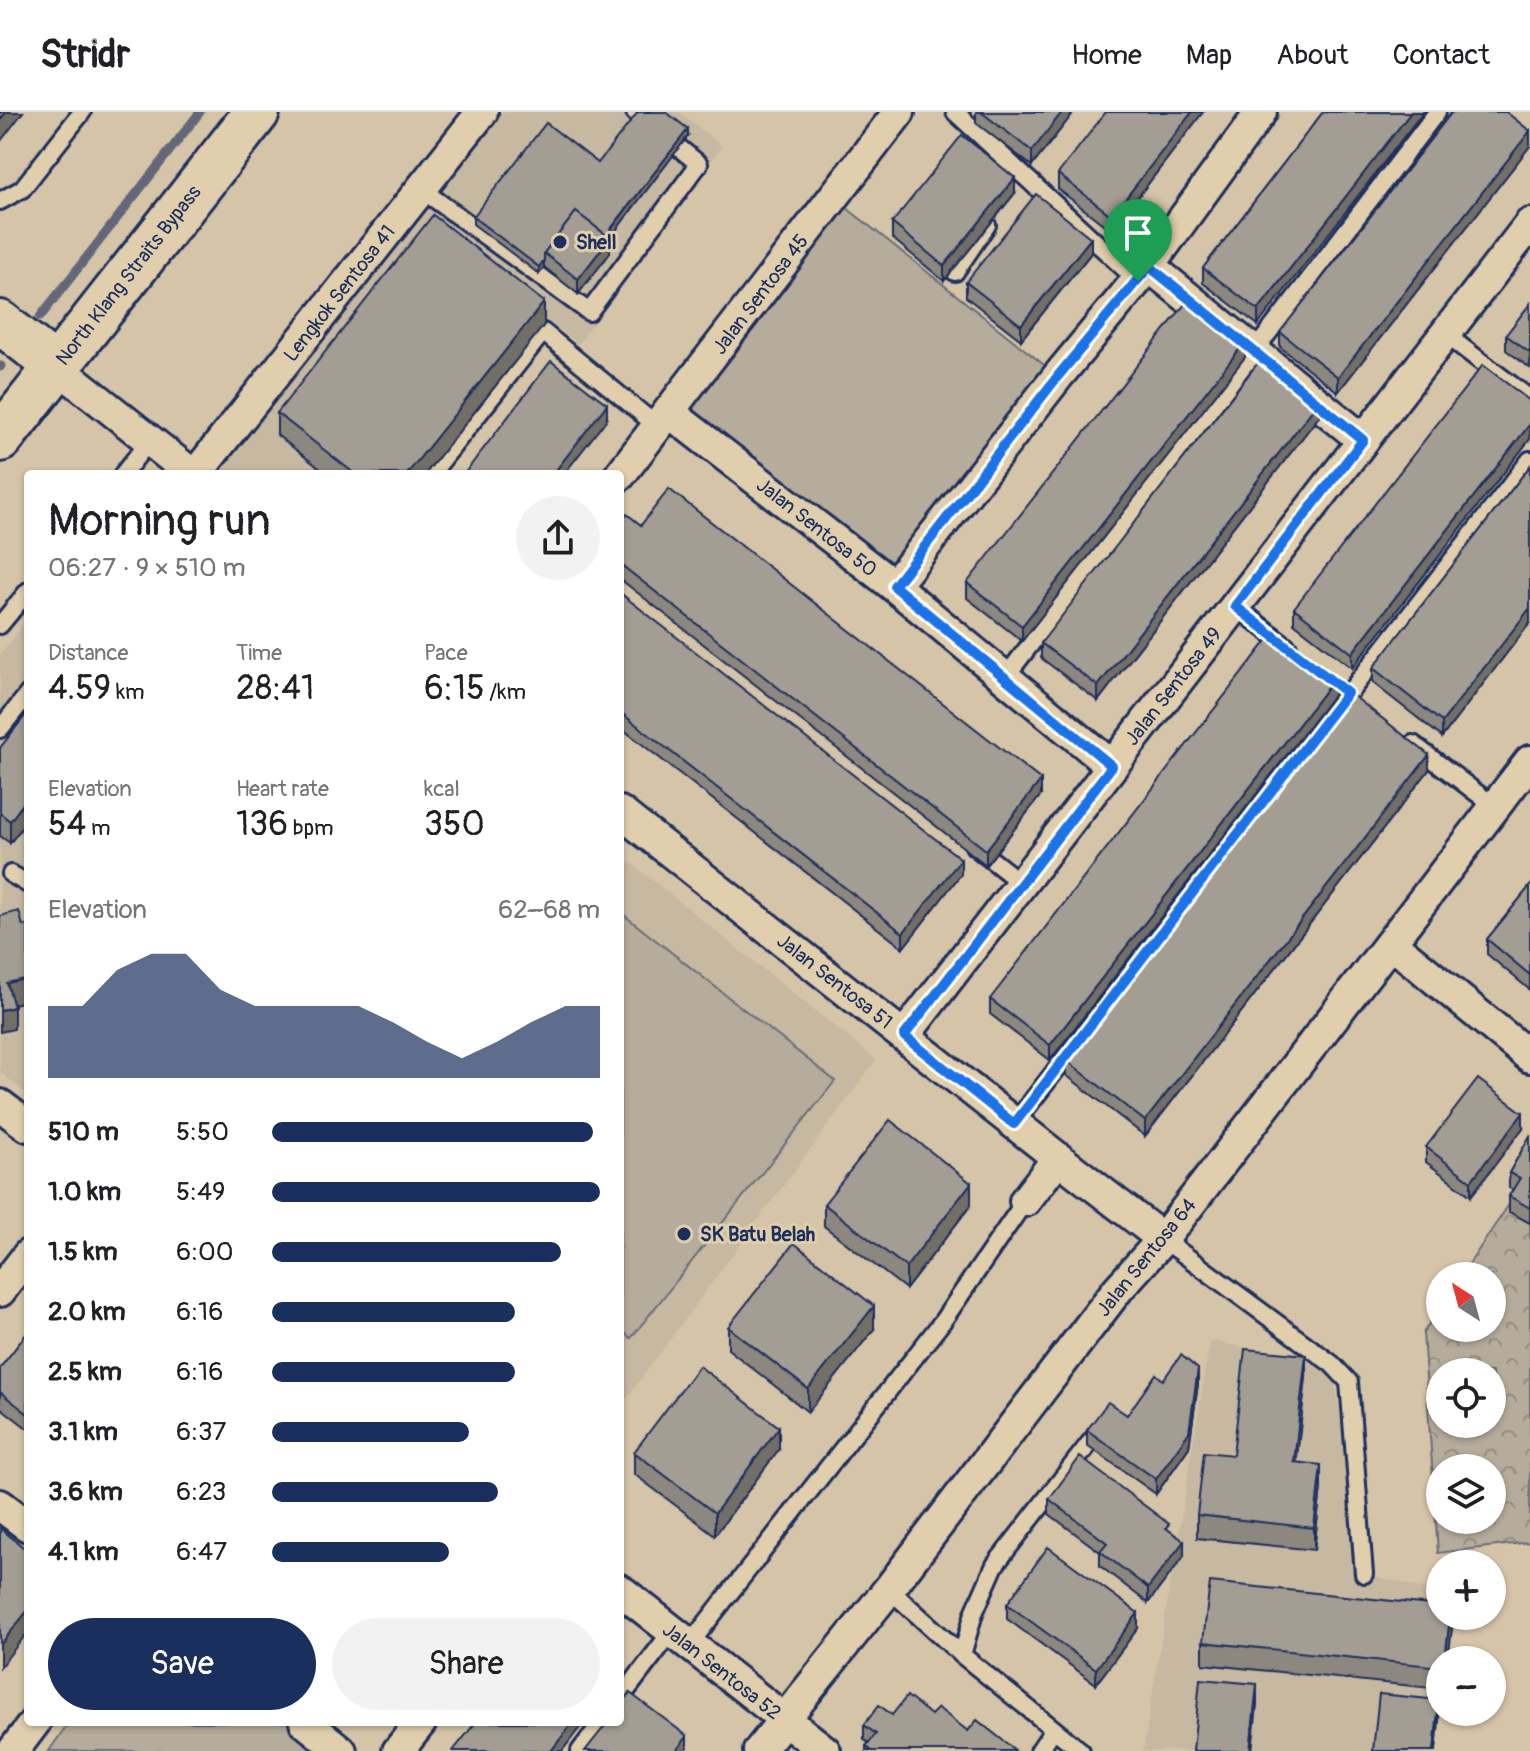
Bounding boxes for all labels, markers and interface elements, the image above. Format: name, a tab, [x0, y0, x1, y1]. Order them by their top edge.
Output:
text: Stridr	[40, 31, 130, 79]
text: Home	[1071, 38, 1142, 73]
text: Map	[1186, 38, 1232, 73]
text: About	[1276, 38, 1349, 73]
text: Contact	[1393, 38, 1490, 73]
street label: North Klang Straits Bypass	[50, 180, 207, 370]
pin	[1104, 199, 1172, 281]
icon: arrive	[1116, 211, 1160, 255]
street label: Lengkok Sentosa 41	[278, 220, 401, 367]
street label: Jalan Sentosa 45	[707, 229, 814, 359]
place label: Shell	[576, 230, 616, 255]
marker: Shell	[551, 233, 569, 251]
street label: Jalan Sentosa 50	[751, 473, 882, 582]
text: Morning run	[48, 494, 271, 549]
button: share	[516, 496, 600, 580]
text: 06:27 · 9 × 510 m	[48, 552, 246, 584]
street label: Jalan Sentosa 49	[1119, 622, 1227, 751]
text: Distance	[48, 639, 128, 667]
text: Time	[236, 639, 282, 667]
text: Pace	[424, 639, 468, 667]
text: 4.59	[48, 667, 111, 710]
text: 28:41	[236, 667, 314, 710]
text: 6:15	[424, 667, 485, 710]
text: km	[111, 678, 145, 706]
text: /km	[485, 678, 526, 706]
text: Elevation	[48, 775, 132, 803]
text: Heart rate	[236, 775, 329, 803]
text: kcal	[424, 775, 460, 803]
text: 54	[48, 803, 86, 846]
text: 136	[236, 803, 288, 846]
text: 350	[424, 803, 485, 846]
text: m	[86, 814, 110, 842]
text: bpm	[288, 814, 334, 842]
text: Elevation	[48, 894, 147, 926]
text: 62–68 m	[498, 894, 600, 926]
street label: Jalan Sentosa 51	[772, 928, 898, 1034]
text: 510 m	[48, 1116, 119, 1148]
text: 5:50	[176, 1116, 229, 1148]
text: 1.0 km	[48, 1176, 121, 1208]
text: 5:49	[176, 1176, 226, 1208]
street label: Jalan Sentosa 64	[1091, 1193, 1202, 1321]
place label: SK Batu Belah	[700, 1222, 815, 1247]
marker: SK Batu Belah	[675, 1225, 693, 1243]
text: 1.5 km	[48, 1236, 118, 1268]
text: 6:00	[176, 1236, 234, 1268]
north arrow	[1426, 1262, 1506, 1342]
map controls	[1426, 1262, 1506, 1726]
text: 2.0 km	[48, 1296, 126, 1328]
text: 6:16	[176, 1296, 223, 1328]
text: 2.5 km	[48, 1356, 122, 1388]
text: 6:16	[176, 1356, 223, 1388]
button: locate	[1426, 1358, 1506, 1438]
text: 3.1 km	[48, 1416, 118, 1448]
text: 6:37	[176, 1416, 226, 1448]
button: layers	[1426, 1454, 1506, 1534]
text: 3.6 km	[48, 1476, 123, 1508]
text: 6:23	[176, 1476, 226, 1508]
text: 4.1 km	[48, 1536, 119, 1568]
text: 6:47	[176, 1536, 227, 1568]
button: +	[1426, 1550, 1506, 1630]
street label: Jalan Sentosa 52	[657, 1617, 786, 1725]
button: Save	[48, 1618, 316, 1710]
button: Share	[332, 1618, 600, 1710]
button: −	[1426, 1646, 1506, 1726]

